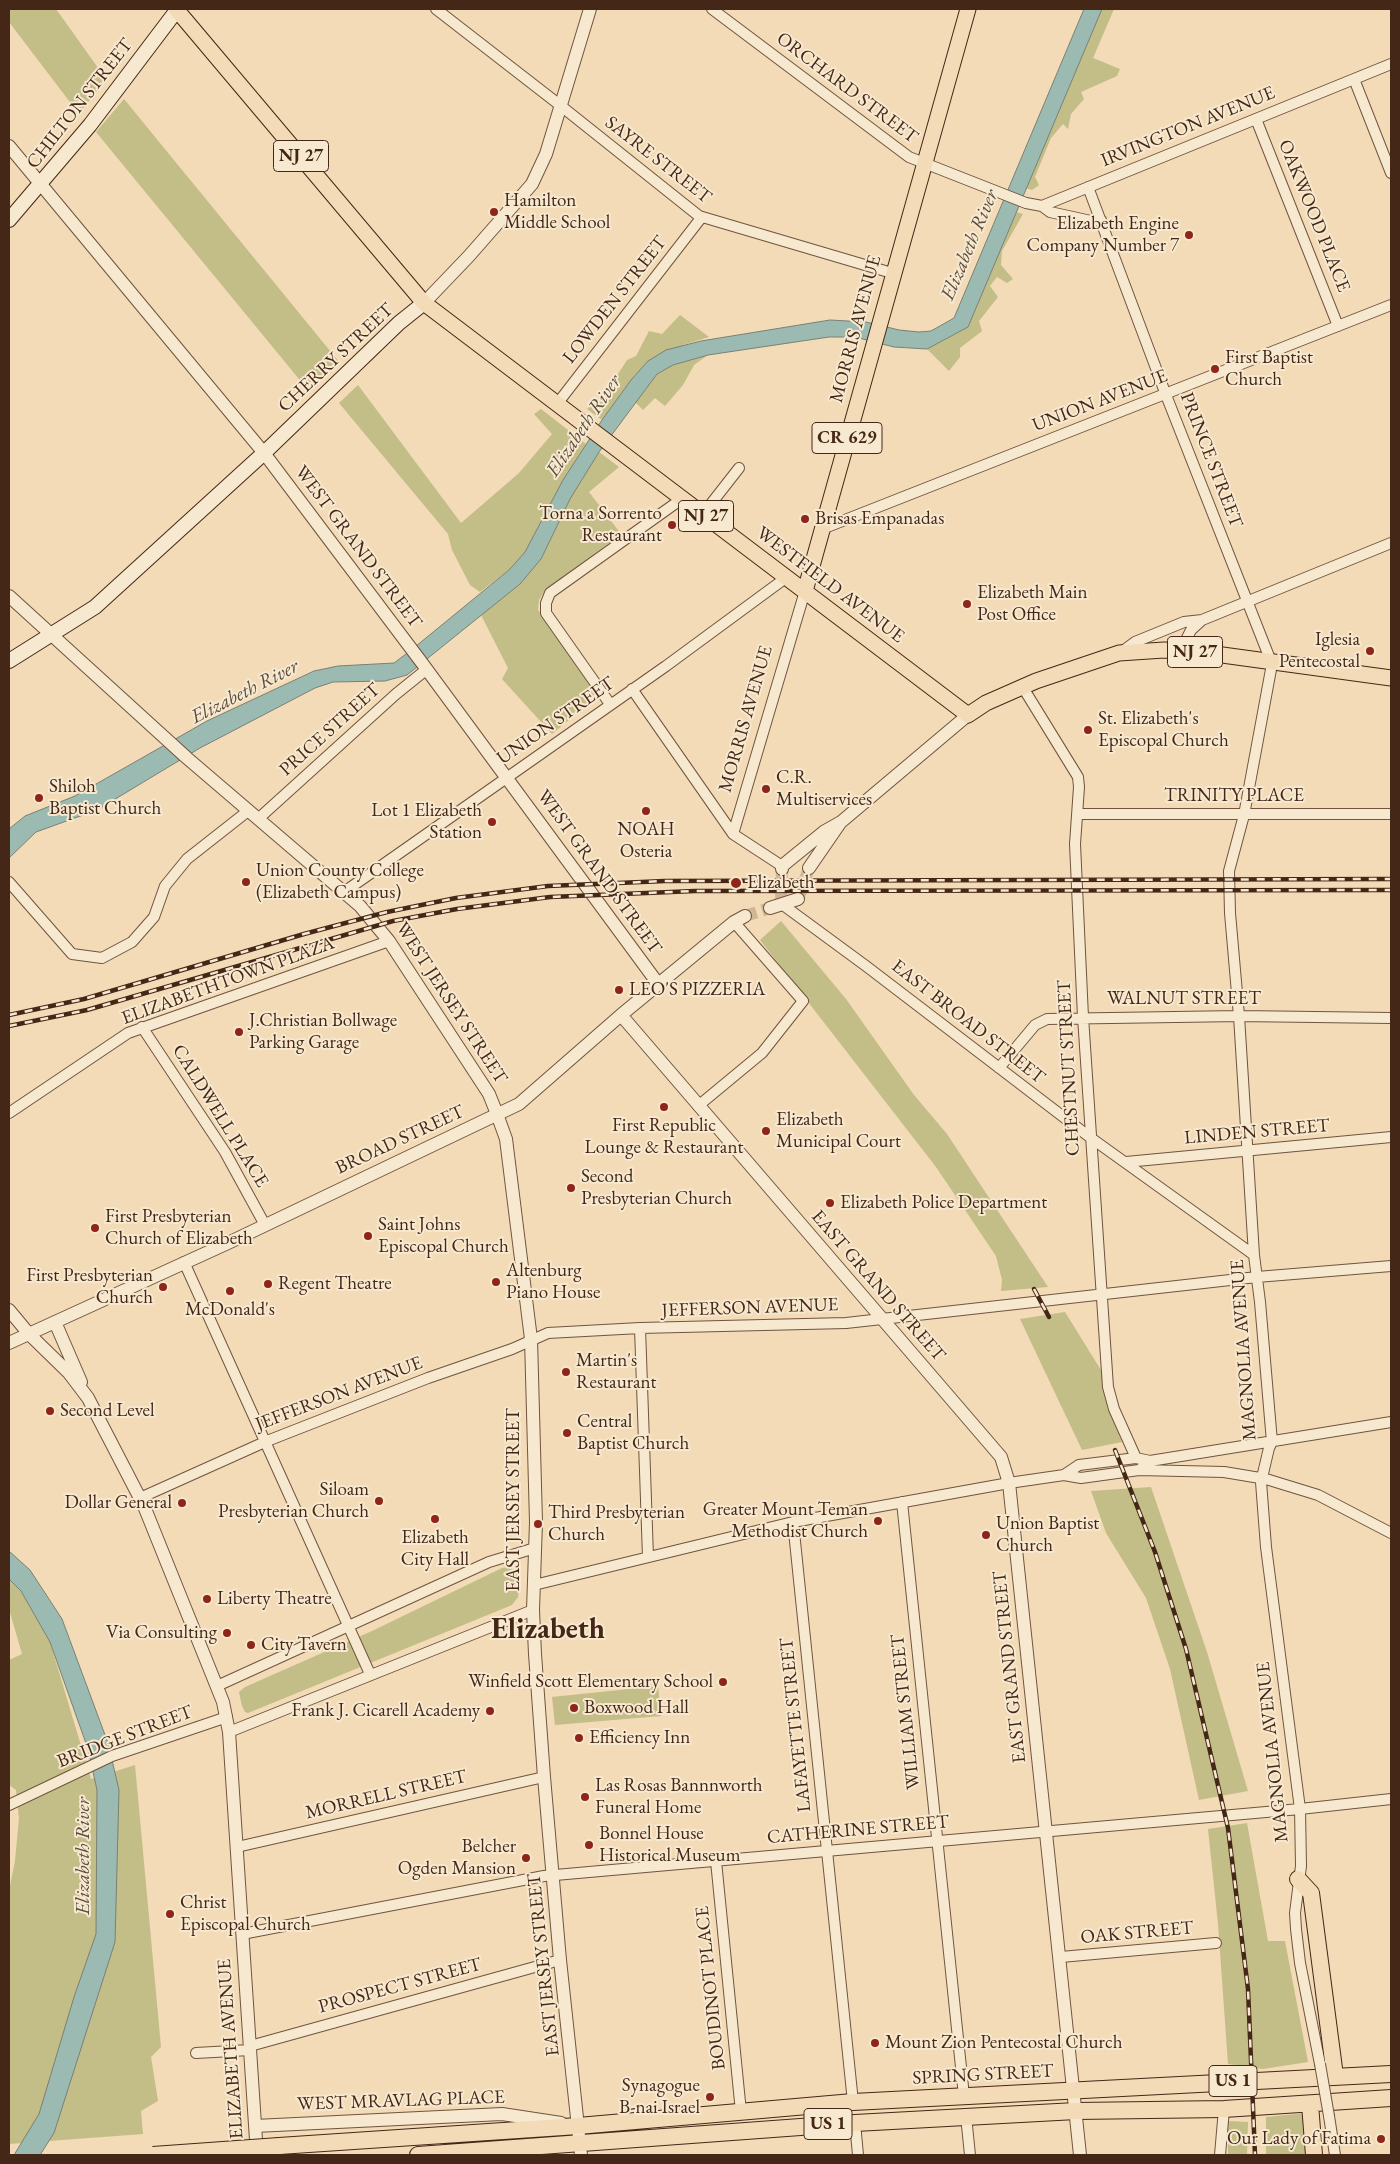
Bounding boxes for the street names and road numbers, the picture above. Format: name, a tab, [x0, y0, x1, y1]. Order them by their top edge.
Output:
street label: ORCHARD STREET	[772, 27, 922, 149]
street label: CHILTON STREET	[22, 34, 138, 174]
street label: IRVINGTON AVENUE	[1098, 82, 1278, 172]
street label: SAYRE STREET	[600, 111, 716, 209]
street label: OAKWOOD PLACE	[1273, 137, 1355, 295]
road number: NJ 27	[274, 140, 328, 172]
street label: LOWDEN STREET	[558, 232, 672, 368]
street label: MORRIS AVENUE	[825, 253, 887, 405]
street label: CHERRY STREET	[274, 299, 398, 417]
street label: UNION AVENUE	[1029, 365, 1171, 437]
street label: PRINCE STREET	[1175, 389, 1247, 531]
road number: CR 629	[812, 422, 882, 453]
street label: WEST GRAND STREET	[290, 461, 426, 633]
road number: NJ 27	[678, 501, 734, 532]
street label: WESTFIELD AVENUE	[751, 522, 909, 648]
road number: NJ 27	[1168, 636, 1222, 668]
street label: MORRIS AVENUE	[714, 643, 778, 795]
street label: UNION STREET	[493, 672, 619, 770]
street label: PRICE STREET	[275, 679, 385, 781]
street label: TRINITY PLACE	[1164, 785, 1304, 807]
street label: WEST GRAND STREET	[532, 786, 666, 958]
street label: WEST JERSEY STREET	[390, 918, 512, 1088]
street label: ELIZABETHTOWN PLAZA	[119, 932, 337, 1030]
street label: EAST BROAD STREET	[887, 955, 1049, 1089]
street label: CHESTNUT STREET	[1053, 980, 1085, 1156]
street label: WALNUT STREET	[1107, 988, 1261, 1010]
street label: CALDWELL PLACE	[167, 1040, 273, 1192]
street label: BROAD STREET	[332, 1100, 468, 1180]
street label: LINDEN STREET	[1183, 1114, 1331, 1150]
street label: EAST GRAND STREET	[806, 1206, 950, 1366]
street label: MAGNOLIA AVENUE	[1226, 1259, 1262, 1441]
street label: JEFFERSON AVENUE	[661, 1294, 839, 1322]
street label: JEFFERSON AVENUE	[252, 1352, 426, 1436]
street label: EAST JERSEY STREET	[503, 1408, 525, 1592]
street label: EAST GRAND STREET	[989, 1570, 1031, 1764]
street label: WILLIAM STREET	[887, 1633, 925, 1791]
street label: LAFAYETTE STREET	[776, 1637, 816, 1813]
street label: MAGNOLIA AVENUE	[1252, 1661, 1294, 1843]
street label: BRIDGE STREET	[54, 1701, 196, 1773]
street label: MORRELL STREET	[303, 1765, 469, 1825]
street label: CATHERINE STREET	[766, 1811, 950, 1849]
street label: EAST JERSEY STREET	[523, 1873, 565, 2057]
street label: BOUDINOT PLACE	[691, 1905, 731, 2071]
street label: OAK STREET	[1080, 1917, 1194, 1949]
street label: PROSPECT STREET	[316, 1953, 484, 2019]
street label: ELIZABETH AVENUE	[213, 1958, 249, 2140]
street label: SPRING STREET	[912, 2060, 1054, 2090]
road number: US 1	[1209, 2066, 1257, 2096]
street label: WEST MRAVLAG PLACE	[297, 2086, 505, 2116]
road number: US 1	[804, 2108, 852, 2140]

